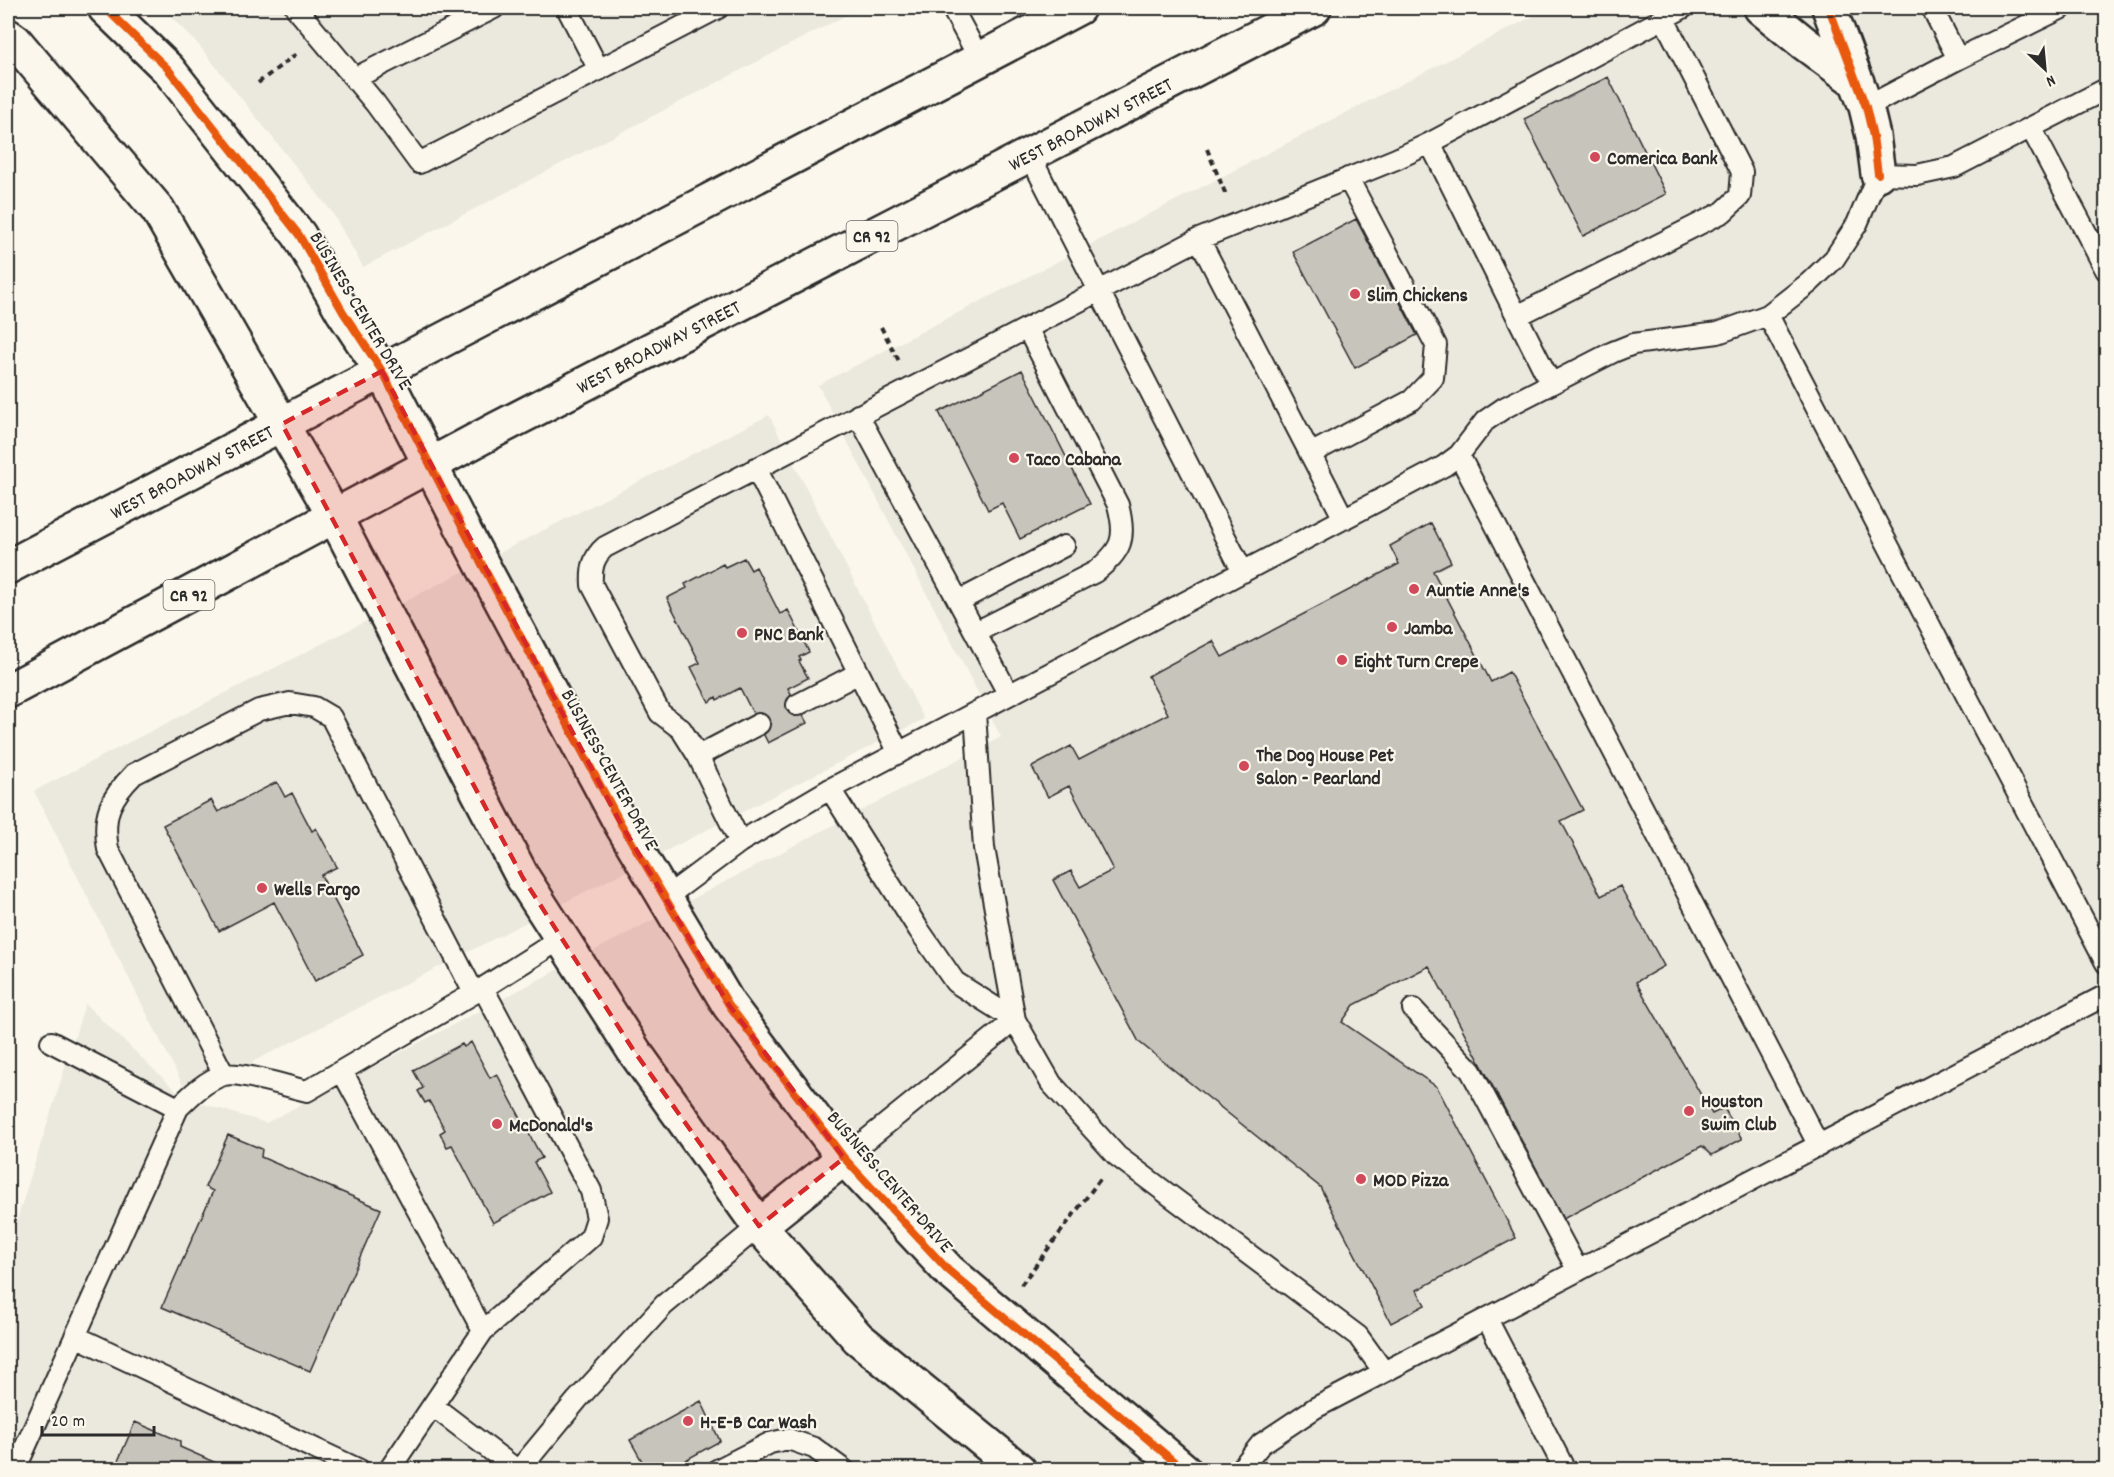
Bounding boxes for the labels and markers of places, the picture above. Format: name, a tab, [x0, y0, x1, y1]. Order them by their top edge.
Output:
place label: Comerica Bank	[1607, 146, 1718, 174]
marker: Comerica Bank	[1588, 150, 1602, 164]
place label: Slim Chickens	[1367, 283, 1468, 311]
marker: Slim Chickens	[1348, 287, 1362, 301]
place label: Taco Cabana	[1026, 447, 1121, 475]
marker: Taco Cabana	[1007, 451, 1021, 465]
place label: Auntie Anne's	[1426, 578, 1530, 606]
marker: Auntie Anne's	[1407, 582, 1421, 596]
place label: Jamba	[1404, 616, 1453, 644]
marker: Jamba	[1385, 620, 1399, 634]
place label: PNC Bank	[754, 622, 824, 650]
marker: PNC Bank	[735, 626, 749, 640]
place label: Eight Turn Crepe	[1354, 649, 1479, 677]
marker: Eight Turn Crepe	[1335, 653, 1349, 667]
place label: The Dog House Pet Salon - Pearland	[1256, 743, 1395, 794]
marker: The Dog House Pet Salon - Pearland	[1237, 759, 1251, 773]
place label: Wells Fargo	[274, 877, 360, 905]
marker: Wells Fargo	[255, 881, 269, 895]
place label: Houston Swim Club	[1701, 1089, 1777, 1140]
marker: Houston Swim Club	[1682, 1104, 1696, 1118]
place label: McDonald's	[509, 1113, 593, 1141]
marker: McDonald's	[490, 1117, 504, 1131]
place label: MOD Pizza	[1373, 1168, 1449, 1196]
marker: MOD Pizza	[1354, 1172, 1368, 1186]
place label: H-E-B Car Wash	[700, 1410, 817, 1438]
marker: H-E-B Car Wash	[681, 1414, 695, 1428]

